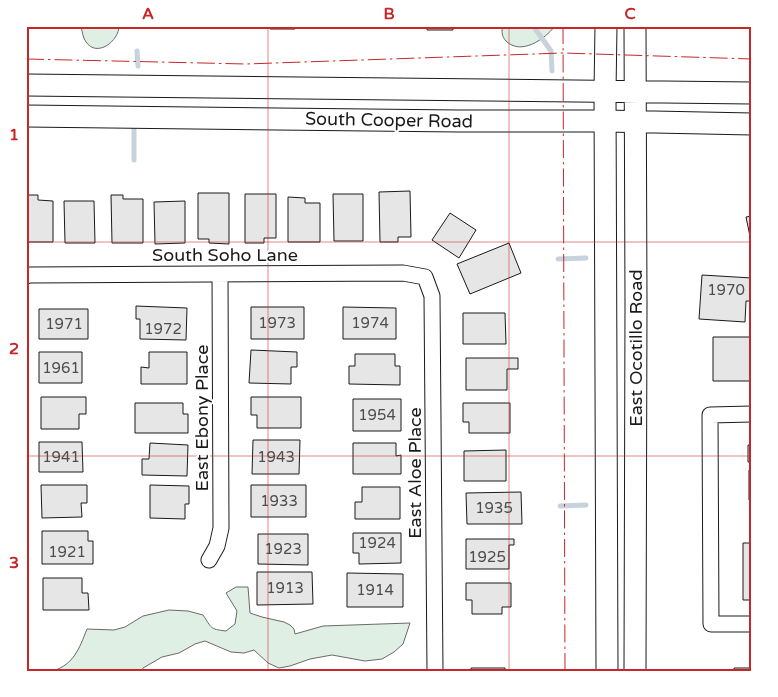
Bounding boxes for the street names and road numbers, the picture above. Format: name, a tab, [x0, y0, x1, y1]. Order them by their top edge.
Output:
street label: South Cooper Road	[305, 108, 473, 132]
street label: South Soho Lane	[152, 244, 298, 266]
street label: East Ocotillo Road	[625, 269, 647, 427]
street label: East Ebony Place	[191, 345, 213, 491]
street label: East Aloe Place	[404, 407, 426, 539]

